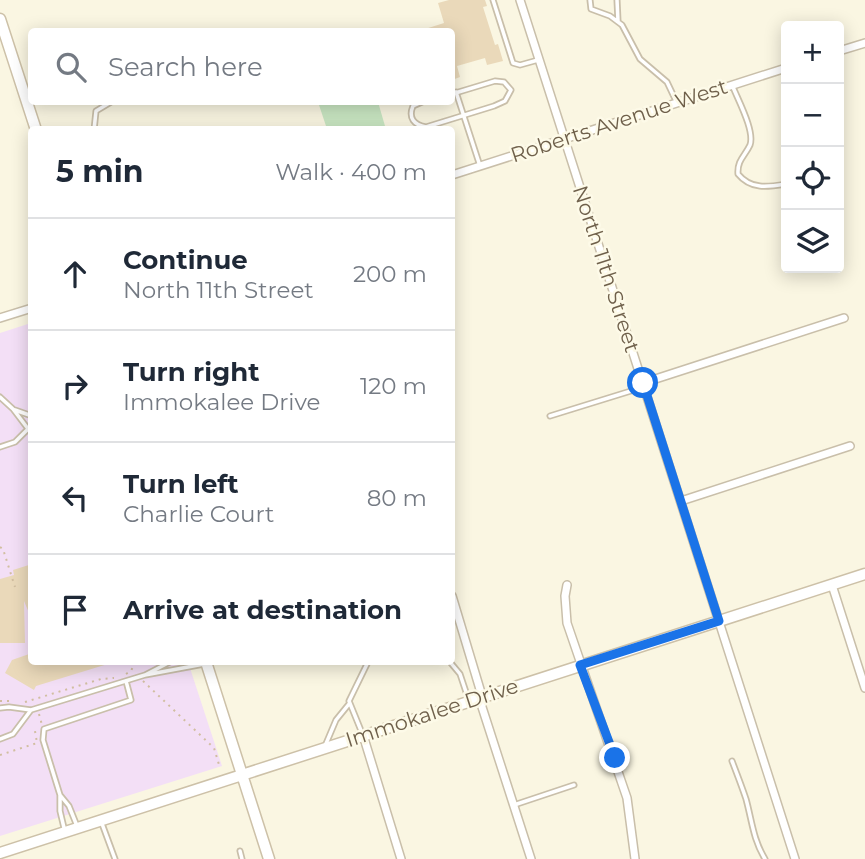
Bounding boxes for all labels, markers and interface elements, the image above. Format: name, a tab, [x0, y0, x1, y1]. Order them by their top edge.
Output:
map controls	[781, 21, 844, 273]
button: +	[781, 21, 844, 84]
search box	[28, 28, 455, 105]
icon: search	[52, 48, 90, 86]
text: Search here	[108, 51, 263, 83]
street label: Roberts Avenue West	[507, 74, 730, 167]
button: −	[781, 84, 844, 147]
button: locate	[781, 147, 844, 210]
text: 5 min	[56, 153, 144, 190]
text: Walk · 400 m	[275, 158, 427, 186]
street label: North 11th Street	[568, 182, 645, 355]
button: layers	[781, 210, 844, 273]
text: Continue	[123, 244, 248, 276]
icon: ahead	[56, 255, 94, 293]
text: 200 m	[353, 260, 427, 288]
text: North 11th Street	[123, 276, 314, 304]
text: Turn right	[123, 356, 259, 388]
icon: right	[56, 367, 94, 405]
route start	[627, 367, 658, 398]
text: 120 m	[360, 372, 427, 400]
text: Immokalee Drive	[123, 388, 321, 416]
text: Turn left	[123, 468, 239, 500]
icon: left	[56, 479, 94, 517]
text: 80 m	[367, 484, 427, 512]
text: Charlie Court	[123, 500, 274, 528]
icon: arrive	[56, 591, 94, 629]
text: Arrive at destination	[123, 594, 402, 626]
street label: Immokalee Drive	[342, 673, 521, 752]
route end	[599, 742, 630, 773]

